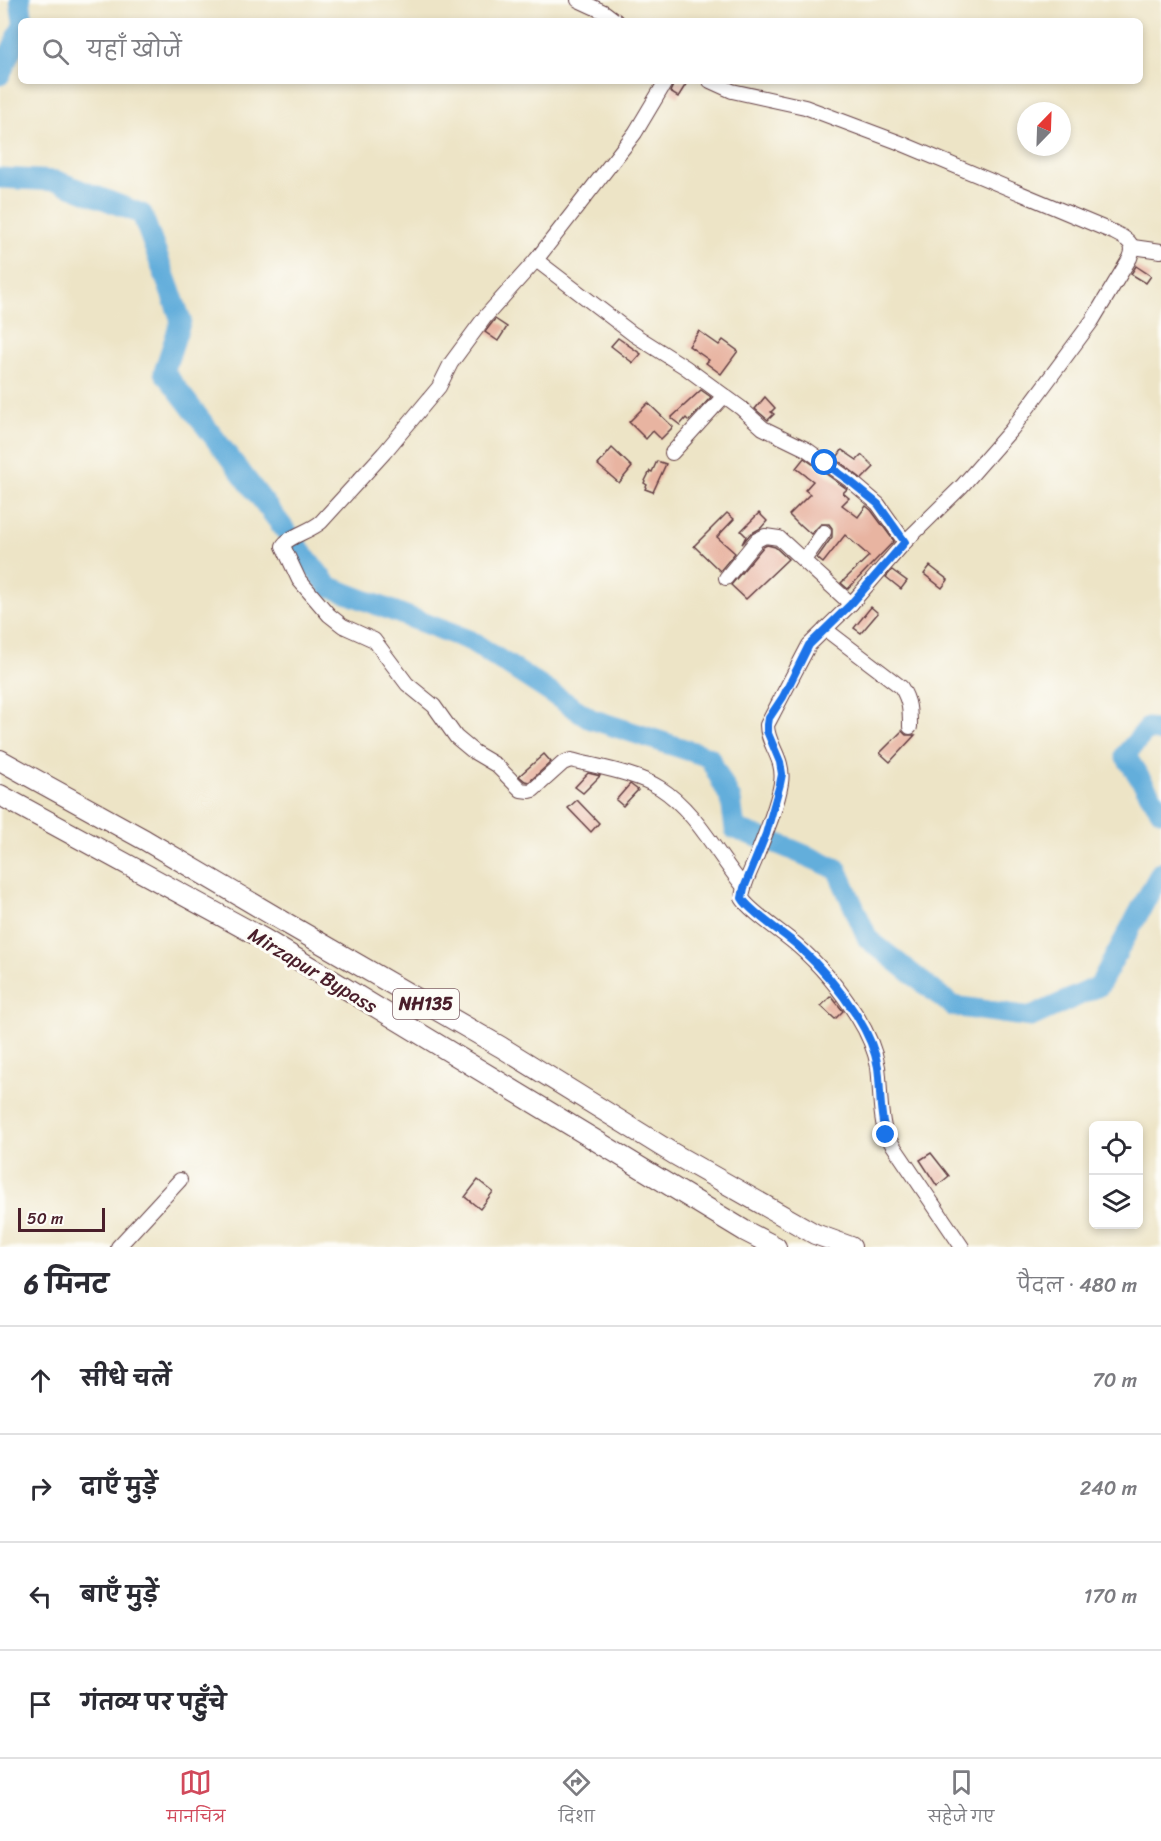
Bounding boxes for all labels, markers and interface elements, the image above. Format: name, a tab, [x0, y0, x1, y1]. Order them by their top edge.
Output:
search box	[18, 18, 1143, 84]
text: यहाँ खोजें	[87, 30, 182, 69]
icon: search	[39, 35, 72, 68]
north arrow	[1017, 102, 1071, 156]
route start	[811, 449, 837, 475]
street label: Mirzapur Bypass	[241, 918, 385, 1024]
road number: NH135	[393, 989, 459, 1019]
route end	[872, 1121, 898, 1147]
map controls	[1089, 1121, 1143, 1229]
button: locate	[1089, 1121, 1143, 1175]
button: layers	[1089, 1175, 1143, 1229]
text: 50 m	[27, 1204, 63, 1233]
scale bar	[18, 1205, 105, 1232]
text: 6 मिनट	[24, 1261, 109, 1307]
text: पैदल · 480 m	[1017, 1268, 1137, 1303]
text: सीधे चलें	[81, 1359, 171, 1398]
text: 70 m	[1092, 1363, 1137, 1398]
icon: ahead	[24, 1364, 57, 1397]
text: दाएँ मुड़ें	[81, 1467, 158, 1506]
text: 240 m	[1080, 1471, 1137, 1506]
icon: right	[24, 1472, 57, 1505]
text: बाएँ मुड़ें	[81, 1575, 158, 1614]
text: 170 m	[1084, 1579, 1137, 1614]
icon: left	[24, 1580, 57, 1613]
text: गंतव्य पर पहुँचे	[81, 1683, 226, 1722]
icon: arrive	[24, 1688, 57, 1721]
tab: मानचित्र	[167, 1766, 225, 1834]
tab: दिशा	[558, 1766, 595, 1834]
tab: सहेजे गए	[928, 1766, 994, 1834]

